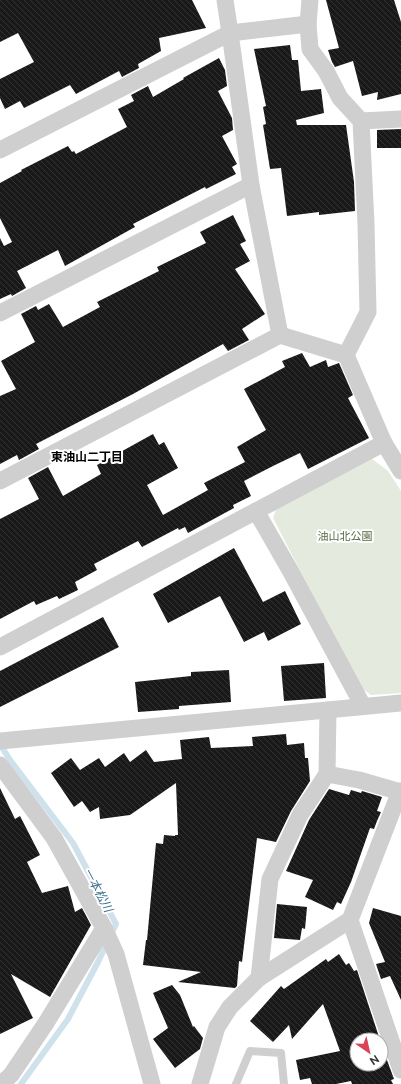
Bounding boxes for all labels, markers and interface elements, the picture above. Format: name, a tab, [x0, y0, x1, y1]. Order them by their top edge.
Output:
district label: 東油山二丁目	[51, 450, 123, 464]
park label: 油山北公園	[318, 530, 373, 543]
water label: 一本松川	[81, 866, 116, 916]
north arrow	[349, 1032, 389, 1072]
text: N	[367, 1052, 381, 1068]

